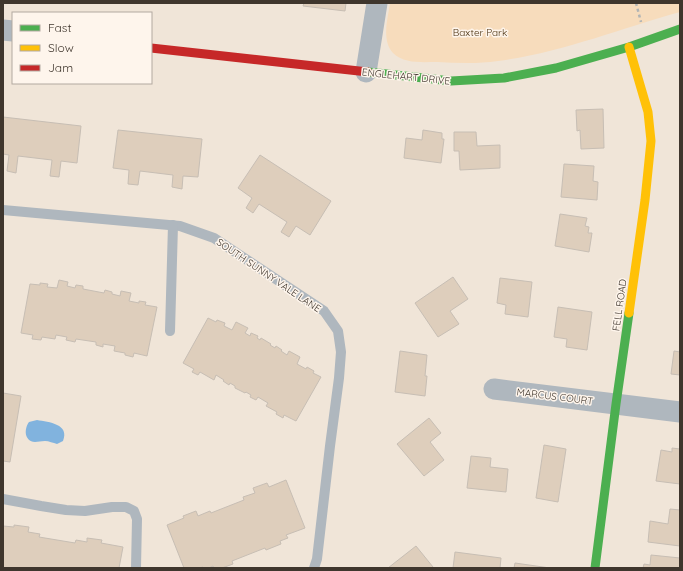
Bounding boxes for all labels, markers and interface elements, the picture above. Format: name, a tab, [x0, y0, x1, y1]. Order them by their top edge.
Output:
legend	[12, 12, 152, 84]
text: Fast	[48, 20, 72, 35]
park label: Baxter Park	[453, 26, 507, 39]
text: Slow	[48, 40, 74, 55]
text: Jam	[48, 60, 73, 75]
street label: ENGLEHART DRIVE	[361, 65, 451, 88]
street label: SOUTH SUNNY VALE LANE	[214, 236, 324, 315]
street label: FELL ROAD	[609, 278, 630, 332]
street label: MARCUS COURT	[516, 385, 594, 408]

